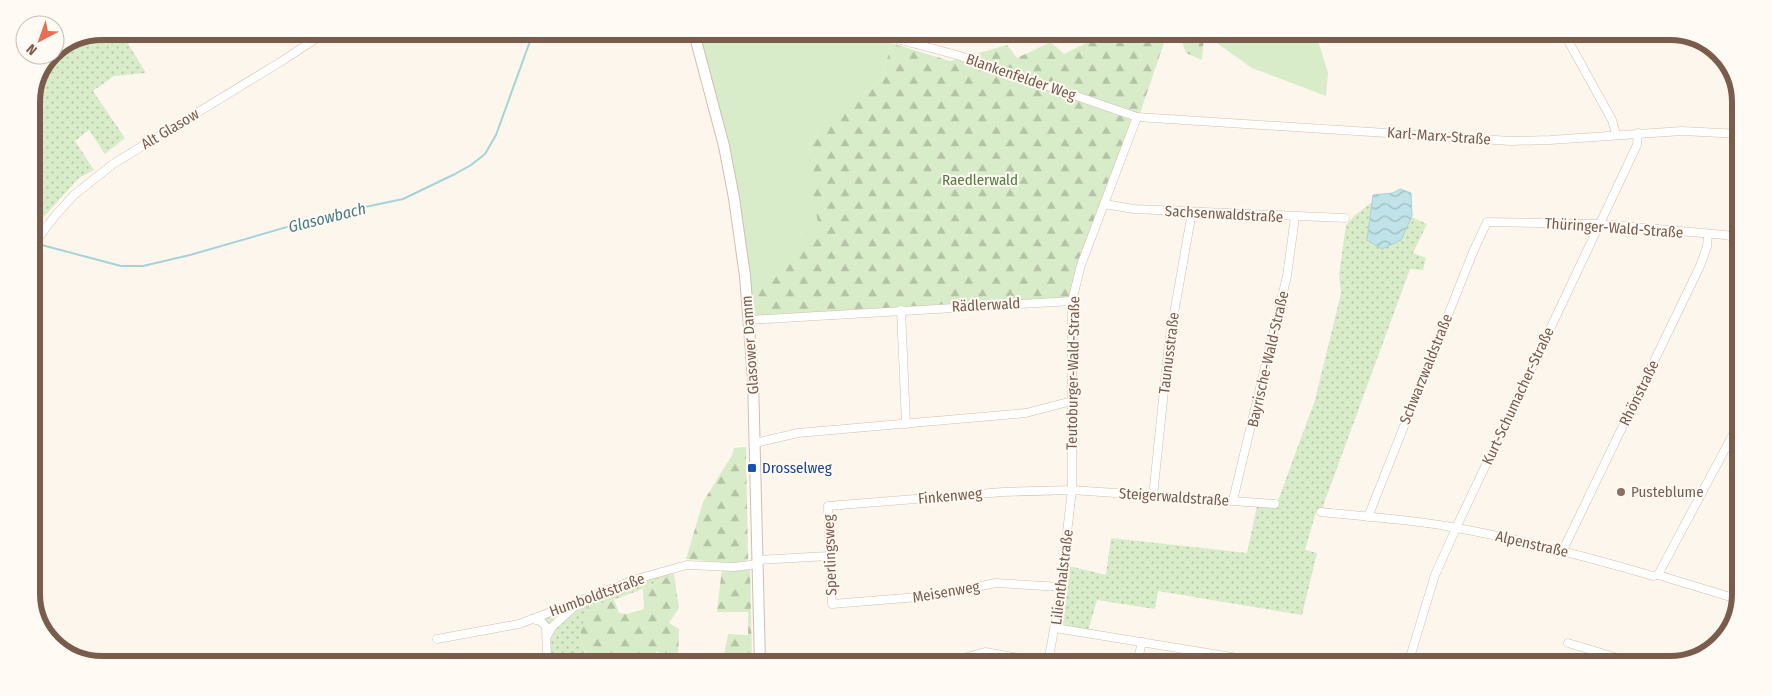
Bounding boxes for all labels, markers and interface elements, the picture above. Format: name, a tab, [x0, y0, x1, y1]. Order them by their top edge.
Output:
north arrow	[15, 15, 65, 65]
text: N	[23, 40, 41, 59]
street label: Blankenfelder Weg	[964, 50, 1078, 104]
street label: Alt Glasow	[138, 105, 202, 153]
street label: Karl-Marx-Straße	[1387, 123, 1491, 149]
park label: Raedlerwald	[942, 171, 1018, 189]
water label: Glasowbach	[286, 199, 368, 236]
street label: Sachsenwaldstraße	[1164, 202, 1284, 226]
street label: Thüringer-Wald-Straße	[1544, 214, 1684, 242]
street label: Bayrische-Wald-Straße	[1244, 289, 1292, 429]
street label: Rädlerwald	[951, 294, 1021, 316]
street label: Glasower Damm	[738, 295, 762, 395]
street label: Teutoburger-Wald-Straße	[1063, 296, 1083, 450]
street label: Taunusstraße	[1155, 311, 1183, 395]
street label: Schwarzwaldstraße	[1396, 311, 1456, 427]
street label: Kurt-Schumacher-Straße	[1478, 324, 1558, 468]
street label: Rhönstraße	[1615, 357, 1663, 429]
place label: Drosselweg	[762, 459, 832, 477]
marker: Drosselweg	[746, 462, 758, 474]
place label: Pusteblume	[1631, 483, 1704, 501]
street label: Finkenweg	[917, 484, 983, 508]
street label: Steigerwaldstraße	[1118, 484, 1230, 510]
marker: Pusteblume	[1615, 486, 1627, 498]
street label: Sperlingsweg	[820, 514, 840, 596]
street label: Alpenstraße	[1494, 527, 1570, 561]
street label: Lilienthalstraße	[1047, 528, 1077, 626]
street label: Humboldtstraße	[547, 569, 647, 621]
street label: Meisenweg	[911, 577, 981, 607]

